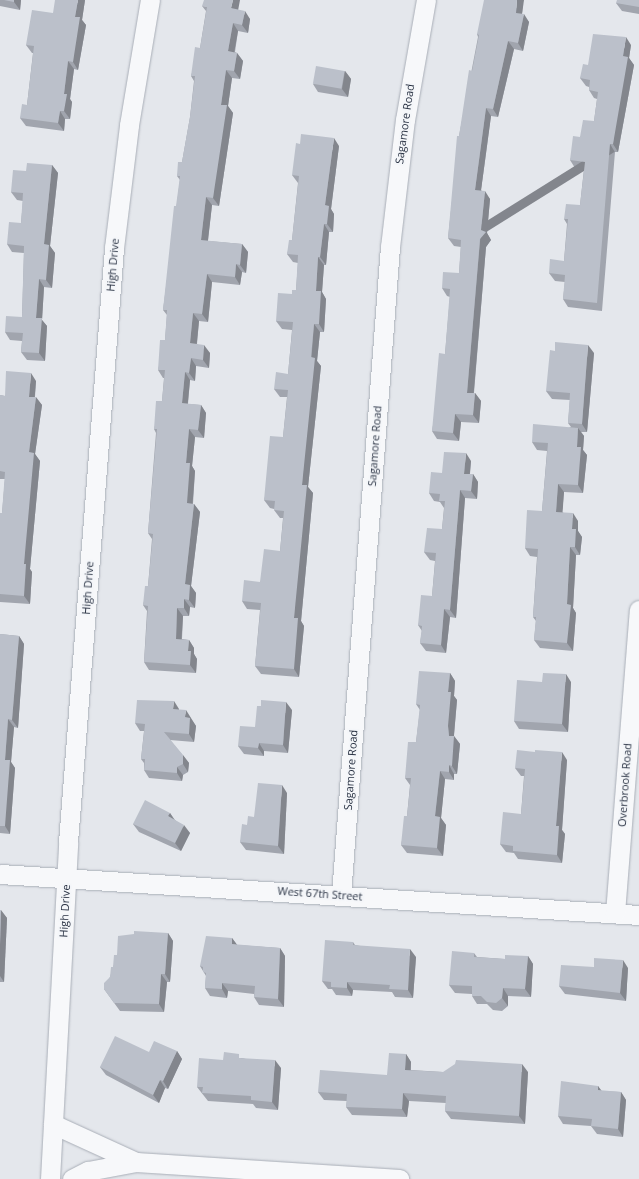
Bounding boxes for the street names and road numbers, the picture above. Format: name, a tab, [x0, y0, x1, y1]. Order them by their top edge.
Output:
street label: Sagamore Road	[393, 83, 417, 165]
street label: High Drive	[104, 238, 122, 292]
street label: Sagamore Road	[366, 405, 384, 487]
street label: High Drive	[80, 561, 96, 615]
street label: Sagamore Road	[342, 729, 360, 811]
street label: Overbrook Road	[615, 743, 635, 827]
street label: High Drive	[57, 884, 73, 938]
street label: West 67th Street	[277, 884, 363, 904]

